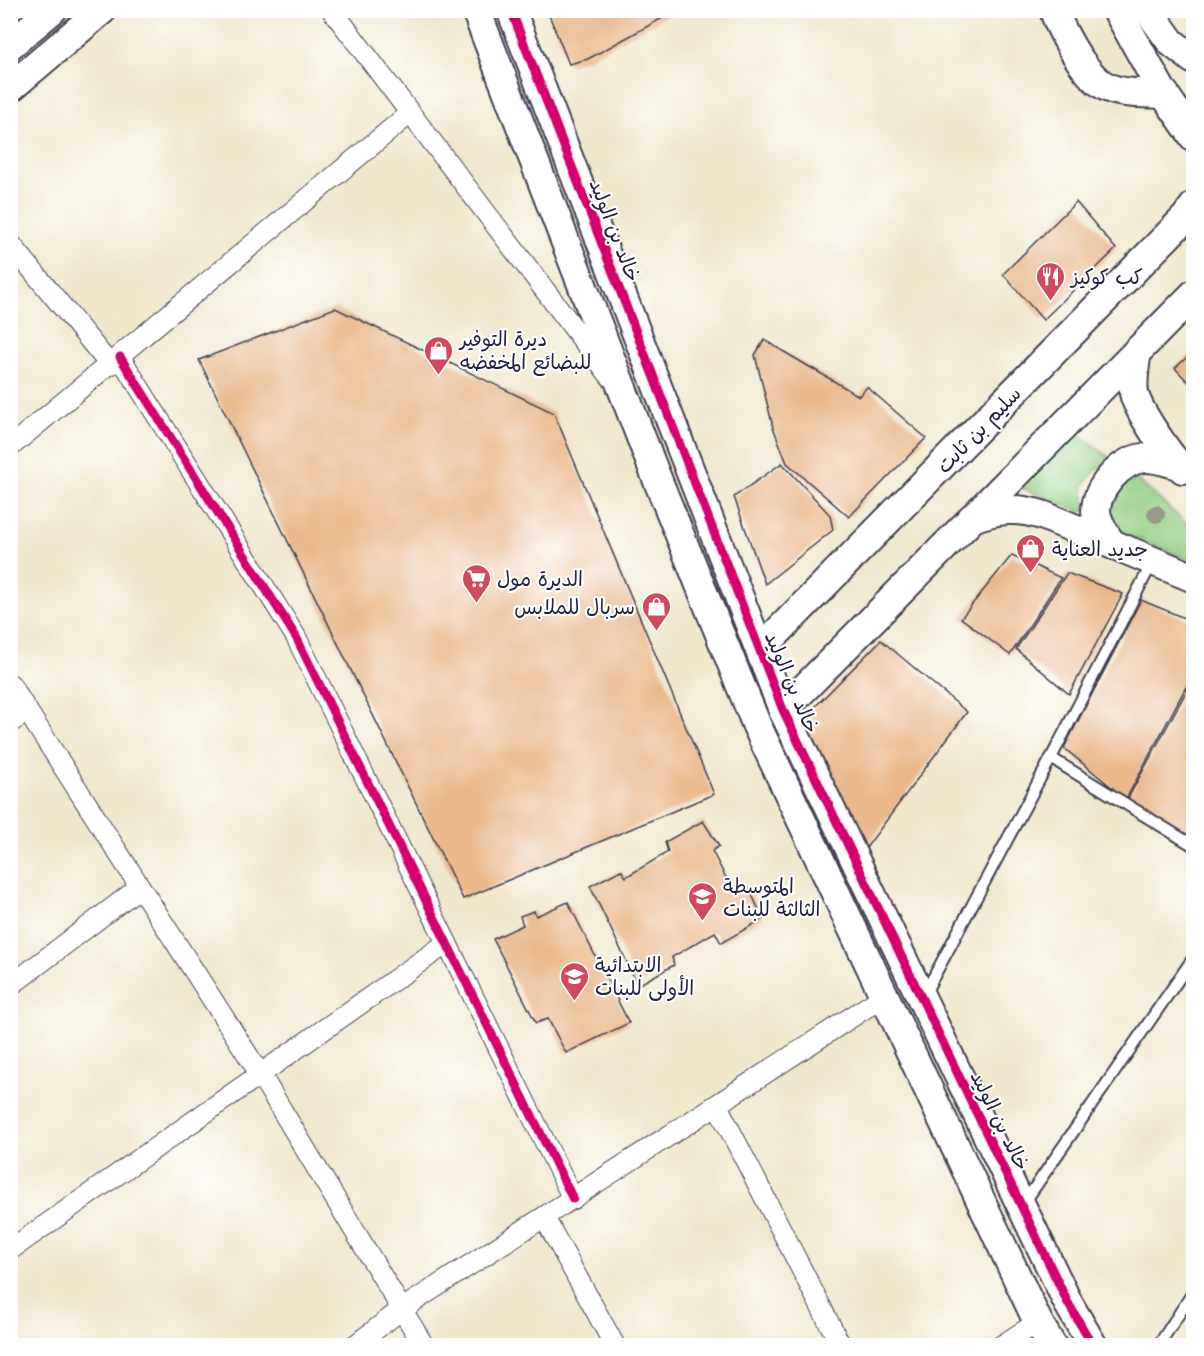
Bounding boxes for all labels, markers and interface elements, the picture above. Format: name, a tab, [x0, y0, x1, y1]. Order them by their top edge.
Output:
street label: خالد بن الوليد	[583, 174, 649, 286]
restaurant icon: كب كوكيز	[1034, 260, 1066, 302]
place label: كب كوكيز	[1069, 261, 1143, 291]
place label: ديرة التوفير للبضائع المخفضه	[458, 323, 591, 377]
shop icon: ديرة التوفير للبضائع المخفضه	[423, 334, 455, 376]
street label: سليم بن ثابت	[929, 379, 1028, 480]
shop icon: جديد العناية	[1015, 532, 1047, 574]
place label: جديد العناية	[1052, 533, 1148, 563]
supermarket icon: الديرة مول	[460, 562, 492, 604]
place label: الديرة مول	[497, 563, 583, 593]
shop icon: سربال للملابس	[640, 590, 672, 632]
place label: سربال للملابس	[514, 591, 635, 621]
street label: خالد بن الوليد	[758, 626, 828, 738]
place label: المتوسطة الثالثة للبنات	[723, 870, 821, 923]
school or university icon: المتوسطة الثالثة للبنات	[686, 880, 718, 922]
place label: الابتدائية الأولى للبنات	[595, 949, 694, 1002]
school or university icon: الابتدائية الأولى للبنات	[558, 960, 590, 1002]
street label: خالد بن الوليد	[964, 1065, 1038, 1175]

